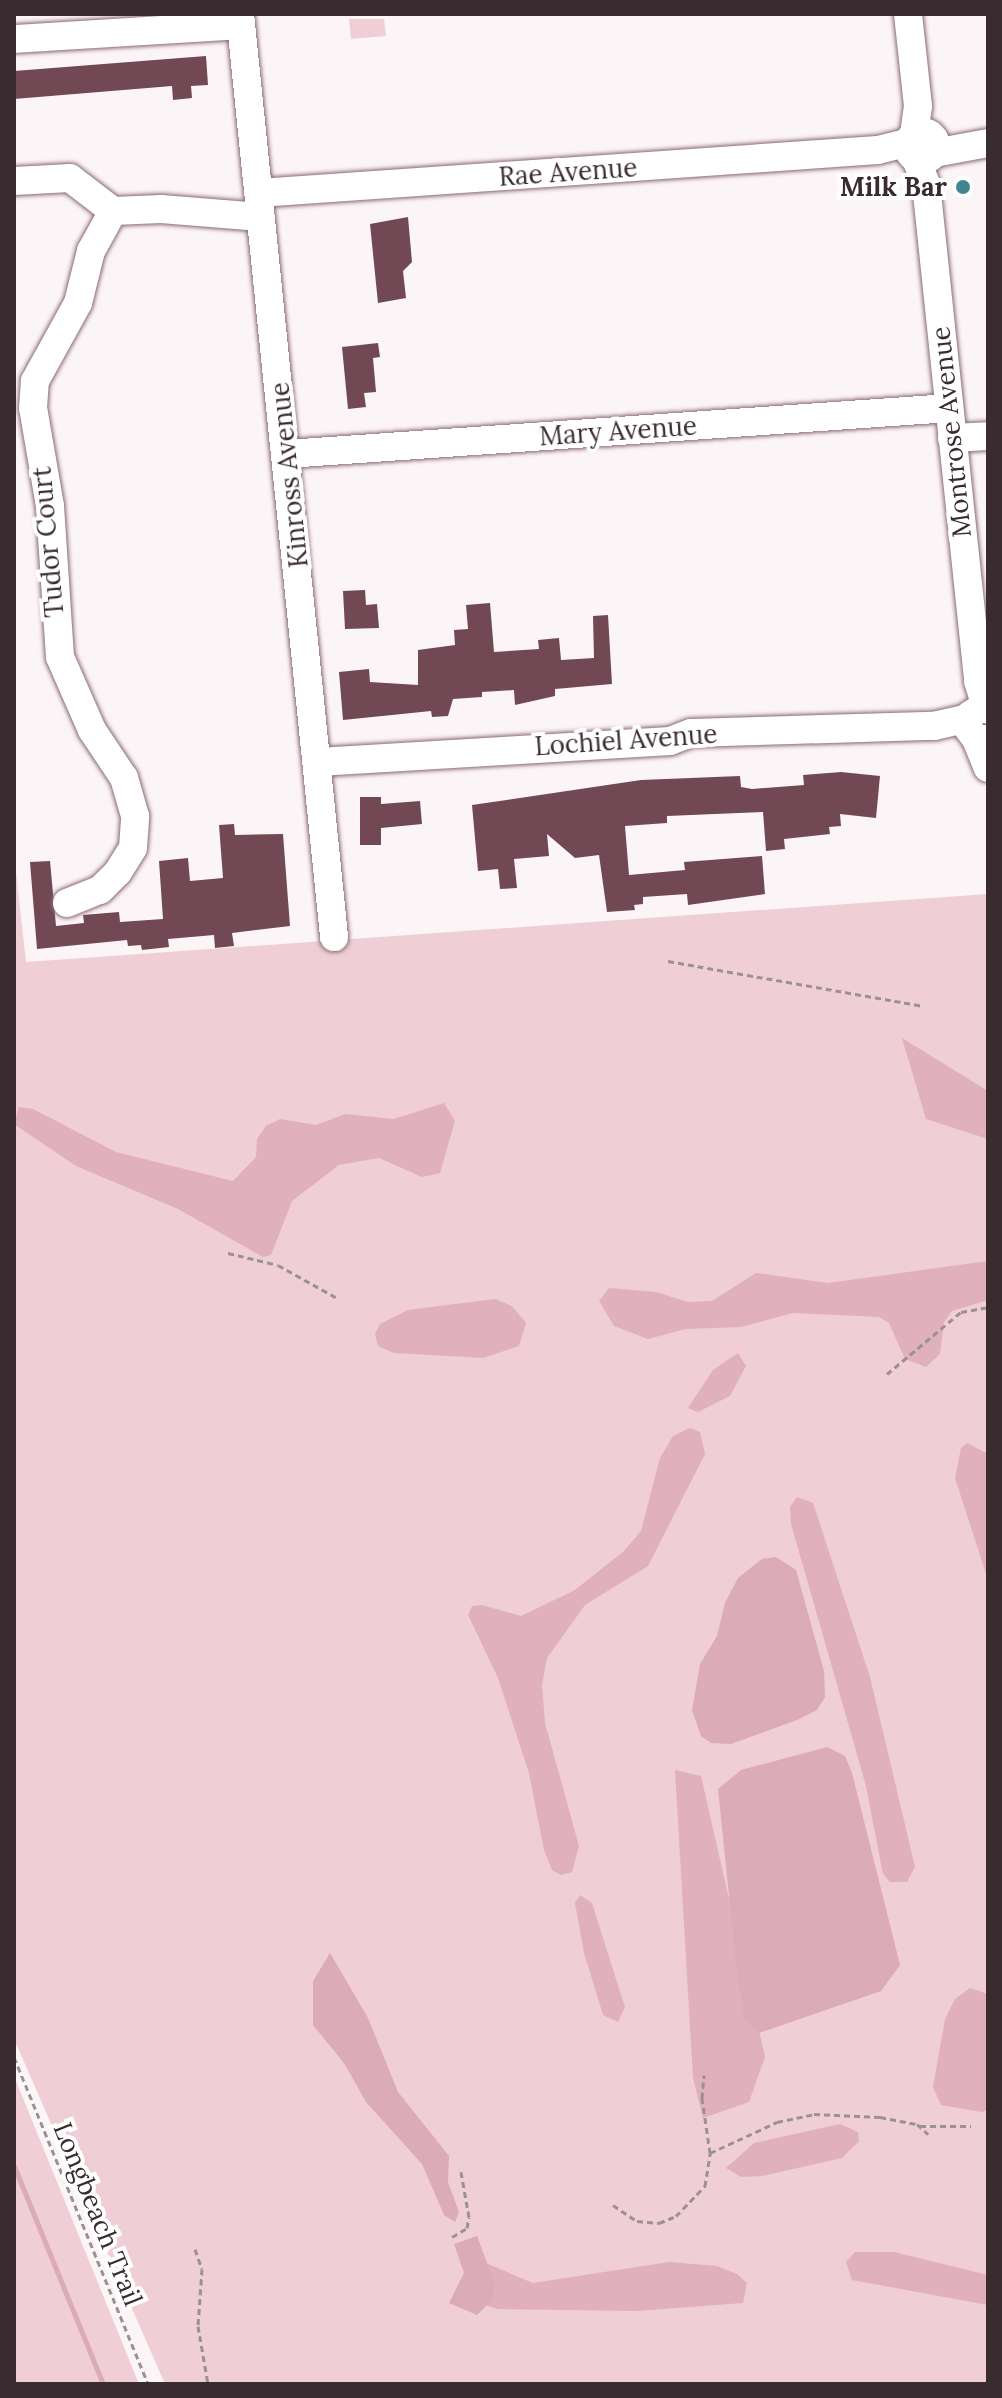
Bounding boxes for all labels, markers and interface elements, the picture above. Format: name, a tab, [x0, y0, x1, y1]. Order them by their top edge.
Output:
street label: Rae Avenue	[498, 152, 638, 192]
place label: Milk Bar	[840, 171, 947, 203]
marker: Milk Bar	[954, 178, 972, 196]
street label: Montrose Avenue	[924, 325, 978, 539]
street label: Kinross Avenue	[264, 381, 314, 569]
street label: Mary Avenue	[538, 410, 698, 452]
street label: Tudor Court	[26, 465, 70, 619]
street label: Lochiel Avenue	[534, 718, 718, 762]
street label: Longbeach Trail	[47, 2118, 149, 2310]

